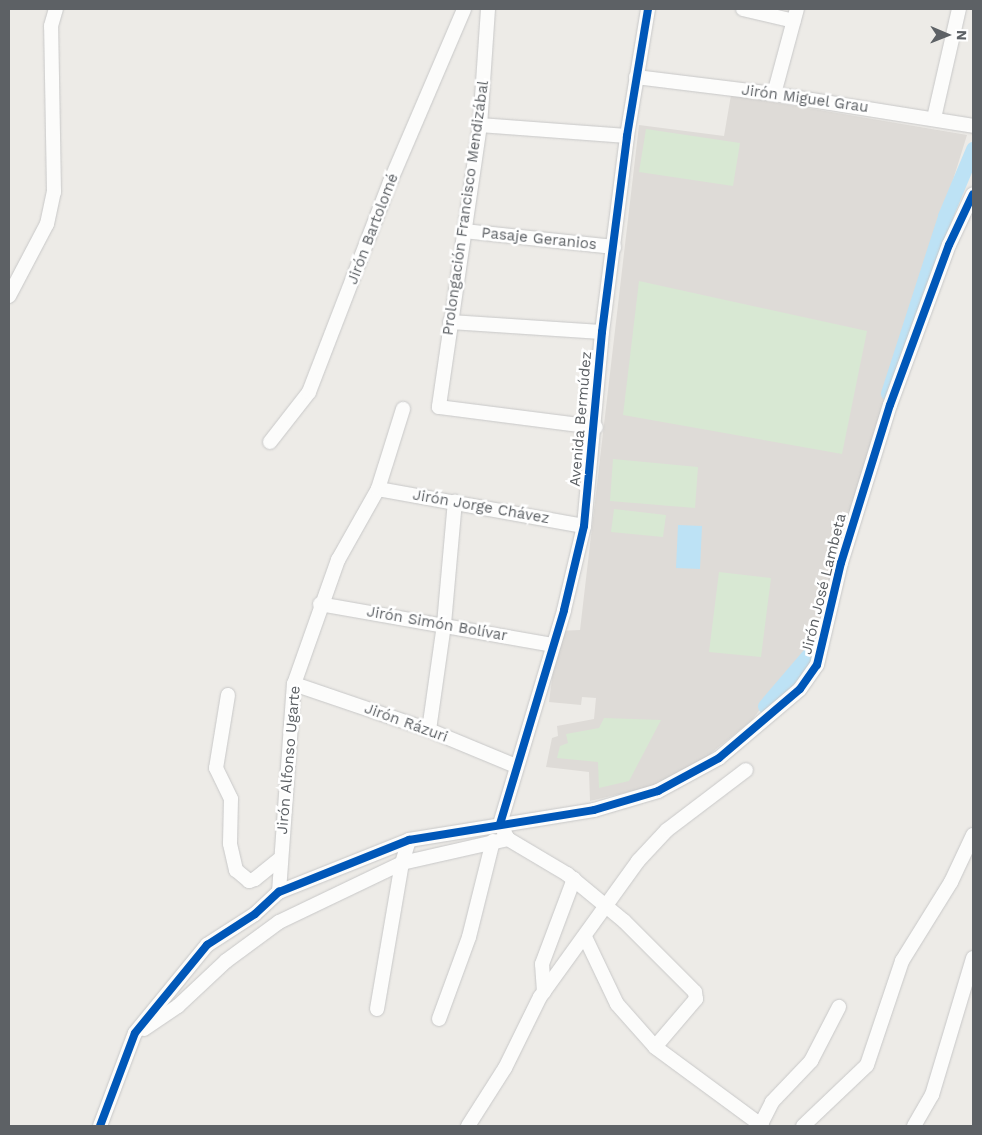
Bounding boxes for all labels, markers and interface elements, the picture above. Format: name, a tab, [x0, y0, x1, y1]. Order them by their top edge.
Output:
north arrow	[922, 10, 972, 60]
text: N	[954, 30, 970, 41]
street label: Prolongación Francisco Mendizábal	[439, 79, 493, 337]
street label: Jirón Miguel Grau	[740, 81, 870, 117]
street label: Jirón Bartolomé	[344, 171, 402, 287]
street label: Pasaje Geranios	[480, 224, 598, 254]
street label: Avenida Bermúdez	[566, 350, 596, 488]
street label: Jirón Jorge Chávez	[411, 486, 551, 528]
street label: Jirón José Lambeta	[798, 511, 850, 657]
street label: Jirón Simón Bolívar	[365, 603, 509, 645]
street label: Jirón Alfonso Ugarte	[274, 685, 304, 835]
street label: Jirón Rázuri	[362, 700, 450, 746]

